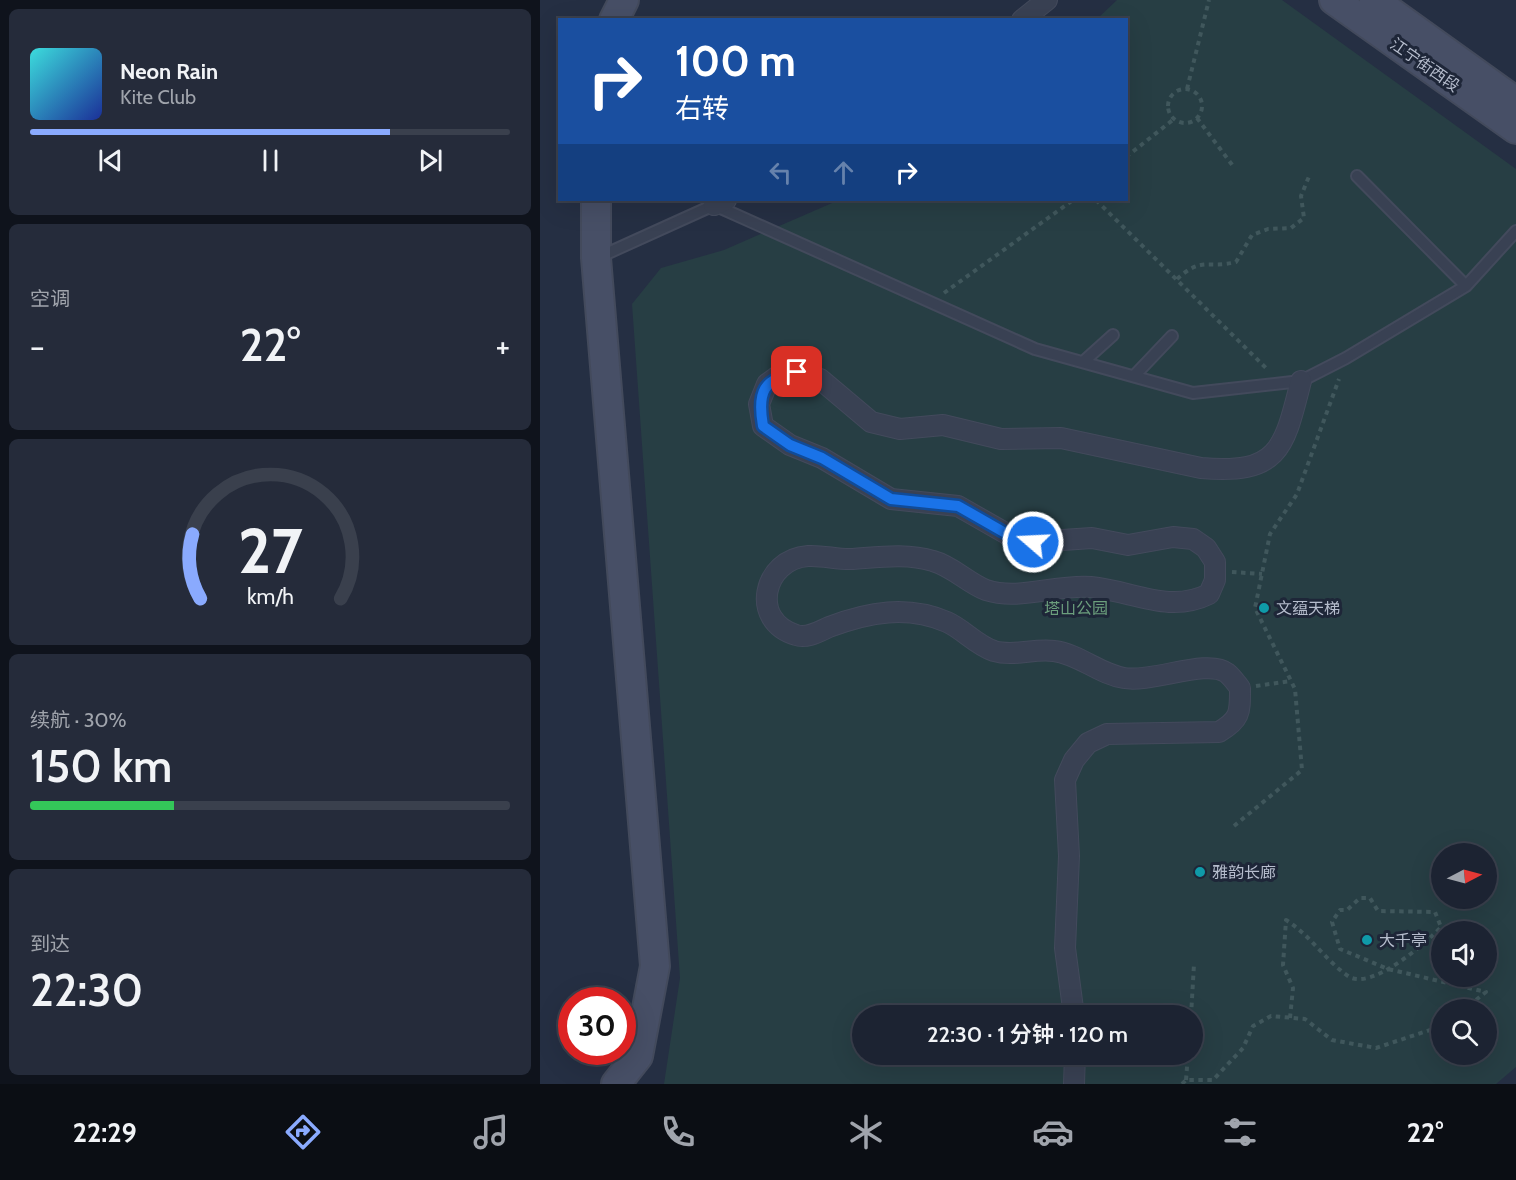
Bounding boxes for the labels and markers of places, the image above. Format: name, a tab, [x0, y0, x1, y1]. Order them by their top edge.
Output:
pin	[771, 346, 822, 397]
place label: 文蕴天梯	[1276, 599, 1340, 618]
marker: 文蕴天梯	[1257, 601, 1271, 615]
place label: 雅韵长廊	[1212, 863, 1276, 882]
marker: 雅韵长廊	[1193, 865, 1207, 879]
place label: 大千亭	[1379, 931, 1427, 950]
marker: 大千亭	[1360, 933, 1374, 947]

